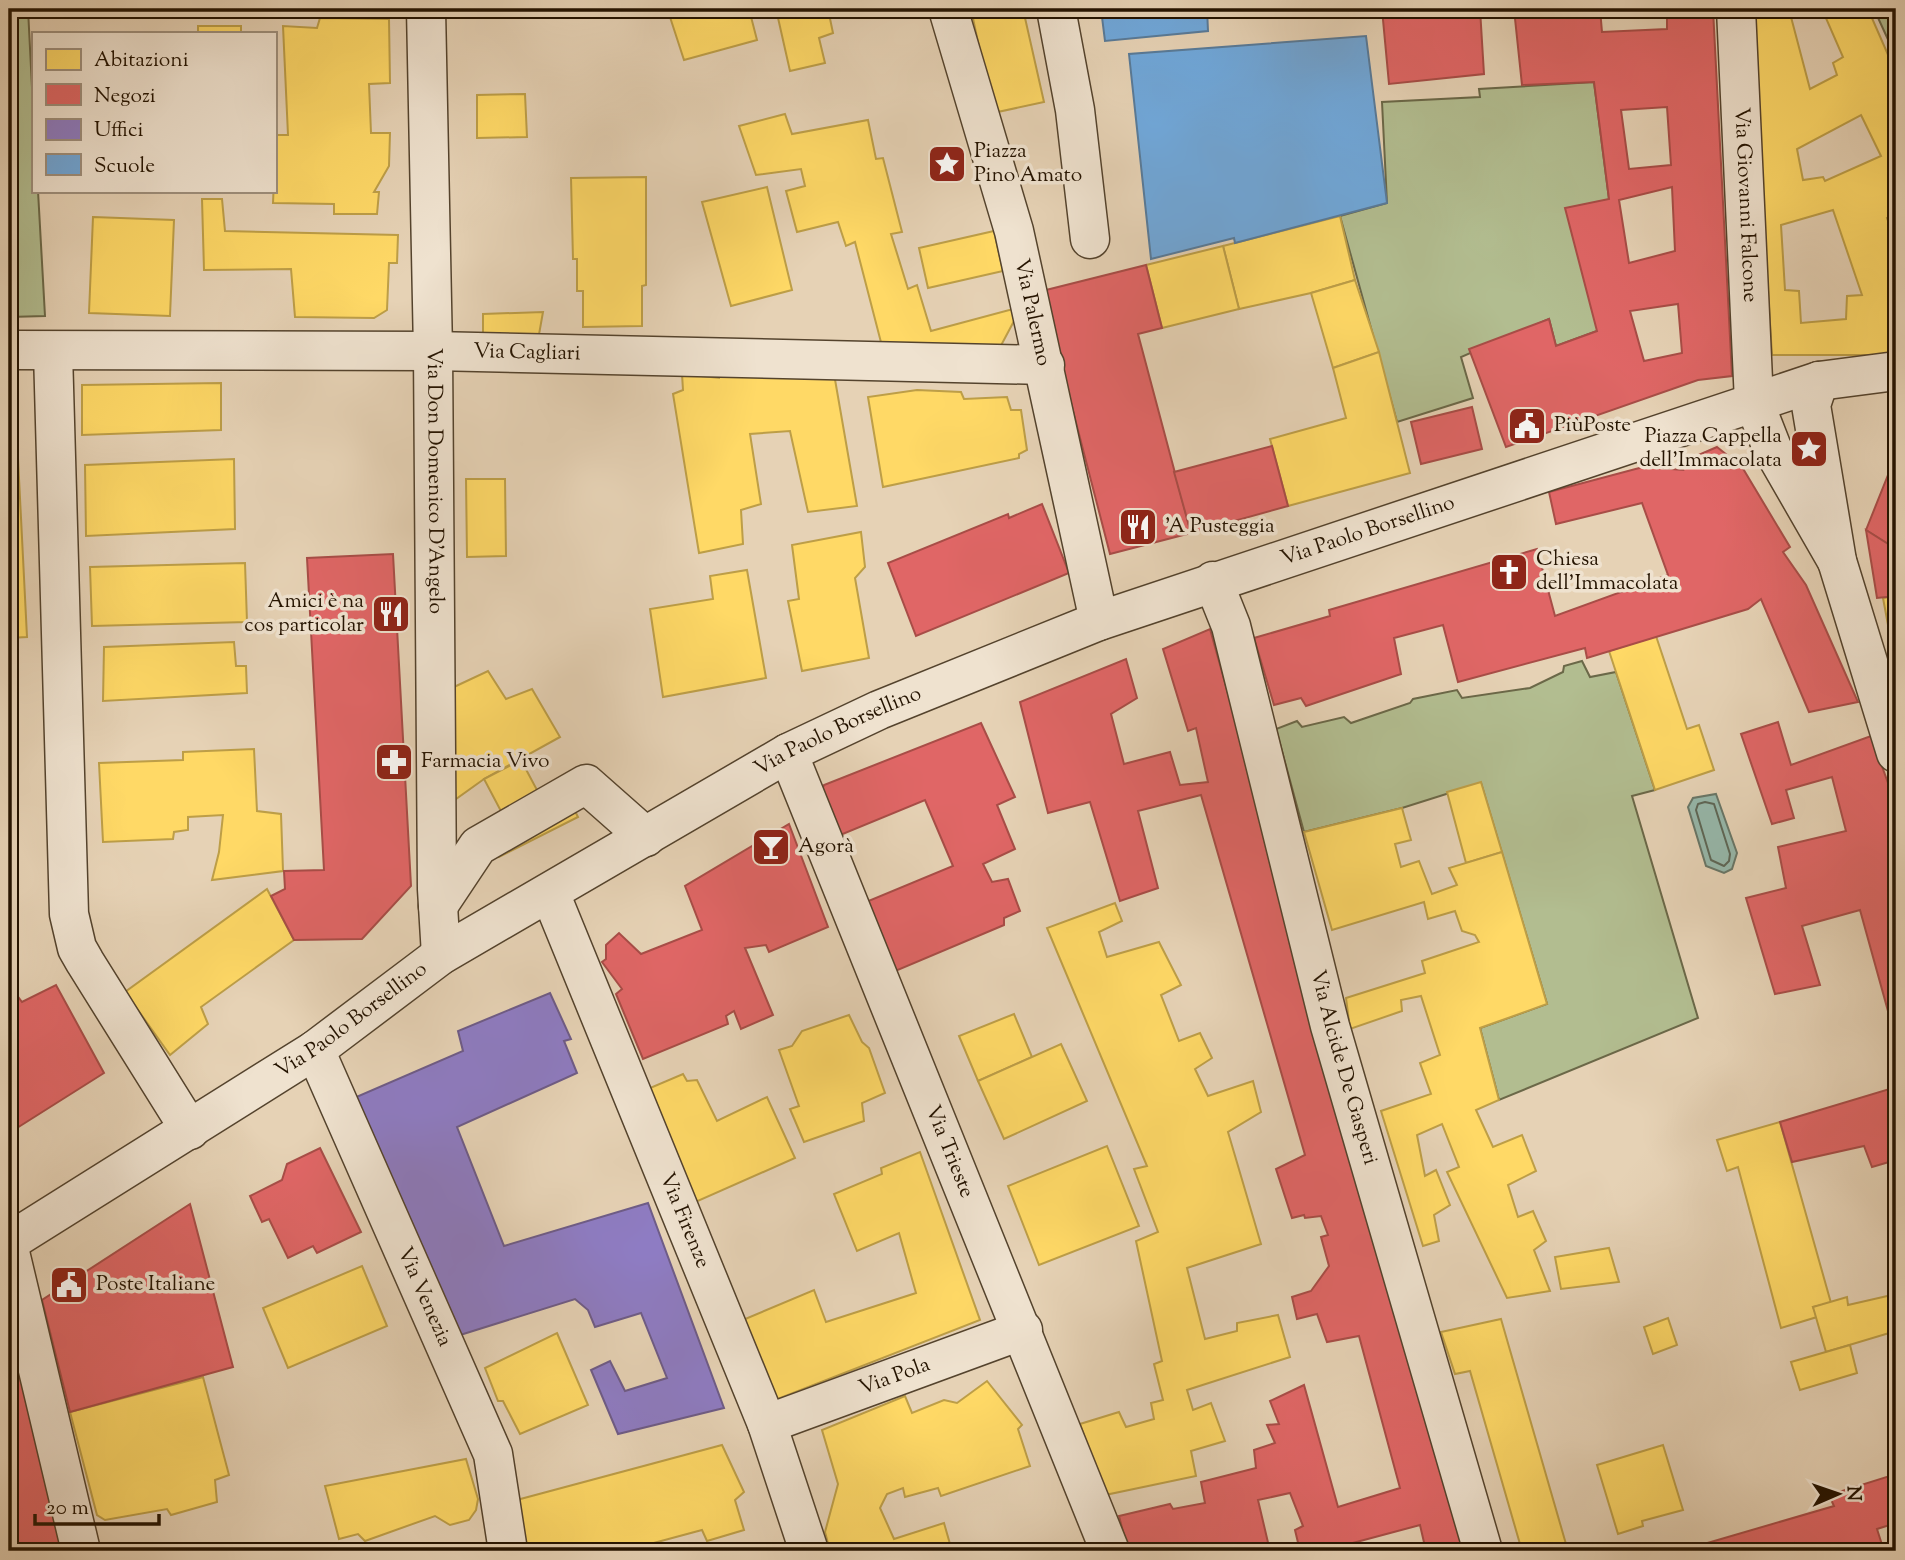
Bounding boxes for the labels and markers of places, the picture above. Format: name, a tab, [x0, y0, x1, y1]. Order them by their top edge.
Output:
place label: Piazza Pino Amato	[974, 137, 1082, 191]
place icon: Piazza Pino Amato	[926, 143, 968, 185]
public building icon: PiùPoste	[1506, 405, 1548, 447]
place label: PiùPoste	[1554, 411, 1631, 441]
place label: Piazza Cappella dell'Immacolata	[1640, 422, 1782, 476]
place icon: Piazza Cappella dell'Immacolata	[1788, 428, 1830, 470]
restaurant icon: 'A Pusteggia	[1117, 506, 1159, 548]
place label: 'A Pusteggia	[1165, 512, 1275, 542]
place label: Chiesa dell'Immacolata	[1536, 545, 1679, 599]
church icon: Chiesa dell'Immacolata	[1488, 551, 1530, 593]
place label: Amici è na cos particolar	[244, 587, 364, 641]
restaurant icon: Amici è na cos particolar	[370, 593, 412, 635]
pharmacy icon: Farmacia Vivo	[373, 741, 415, 783]
place label: Farmacia Vivo	[421, 747, 549, 777]
bar icon: Agorà	[750, 826, 792, 868]
place label: Agorà	[798, 832, 854, 862]
public building icon: Poste Italiane	[48, 1264, 90, 1306]
place label: Poste Italiane	[96, 1270, 215, 1300]

